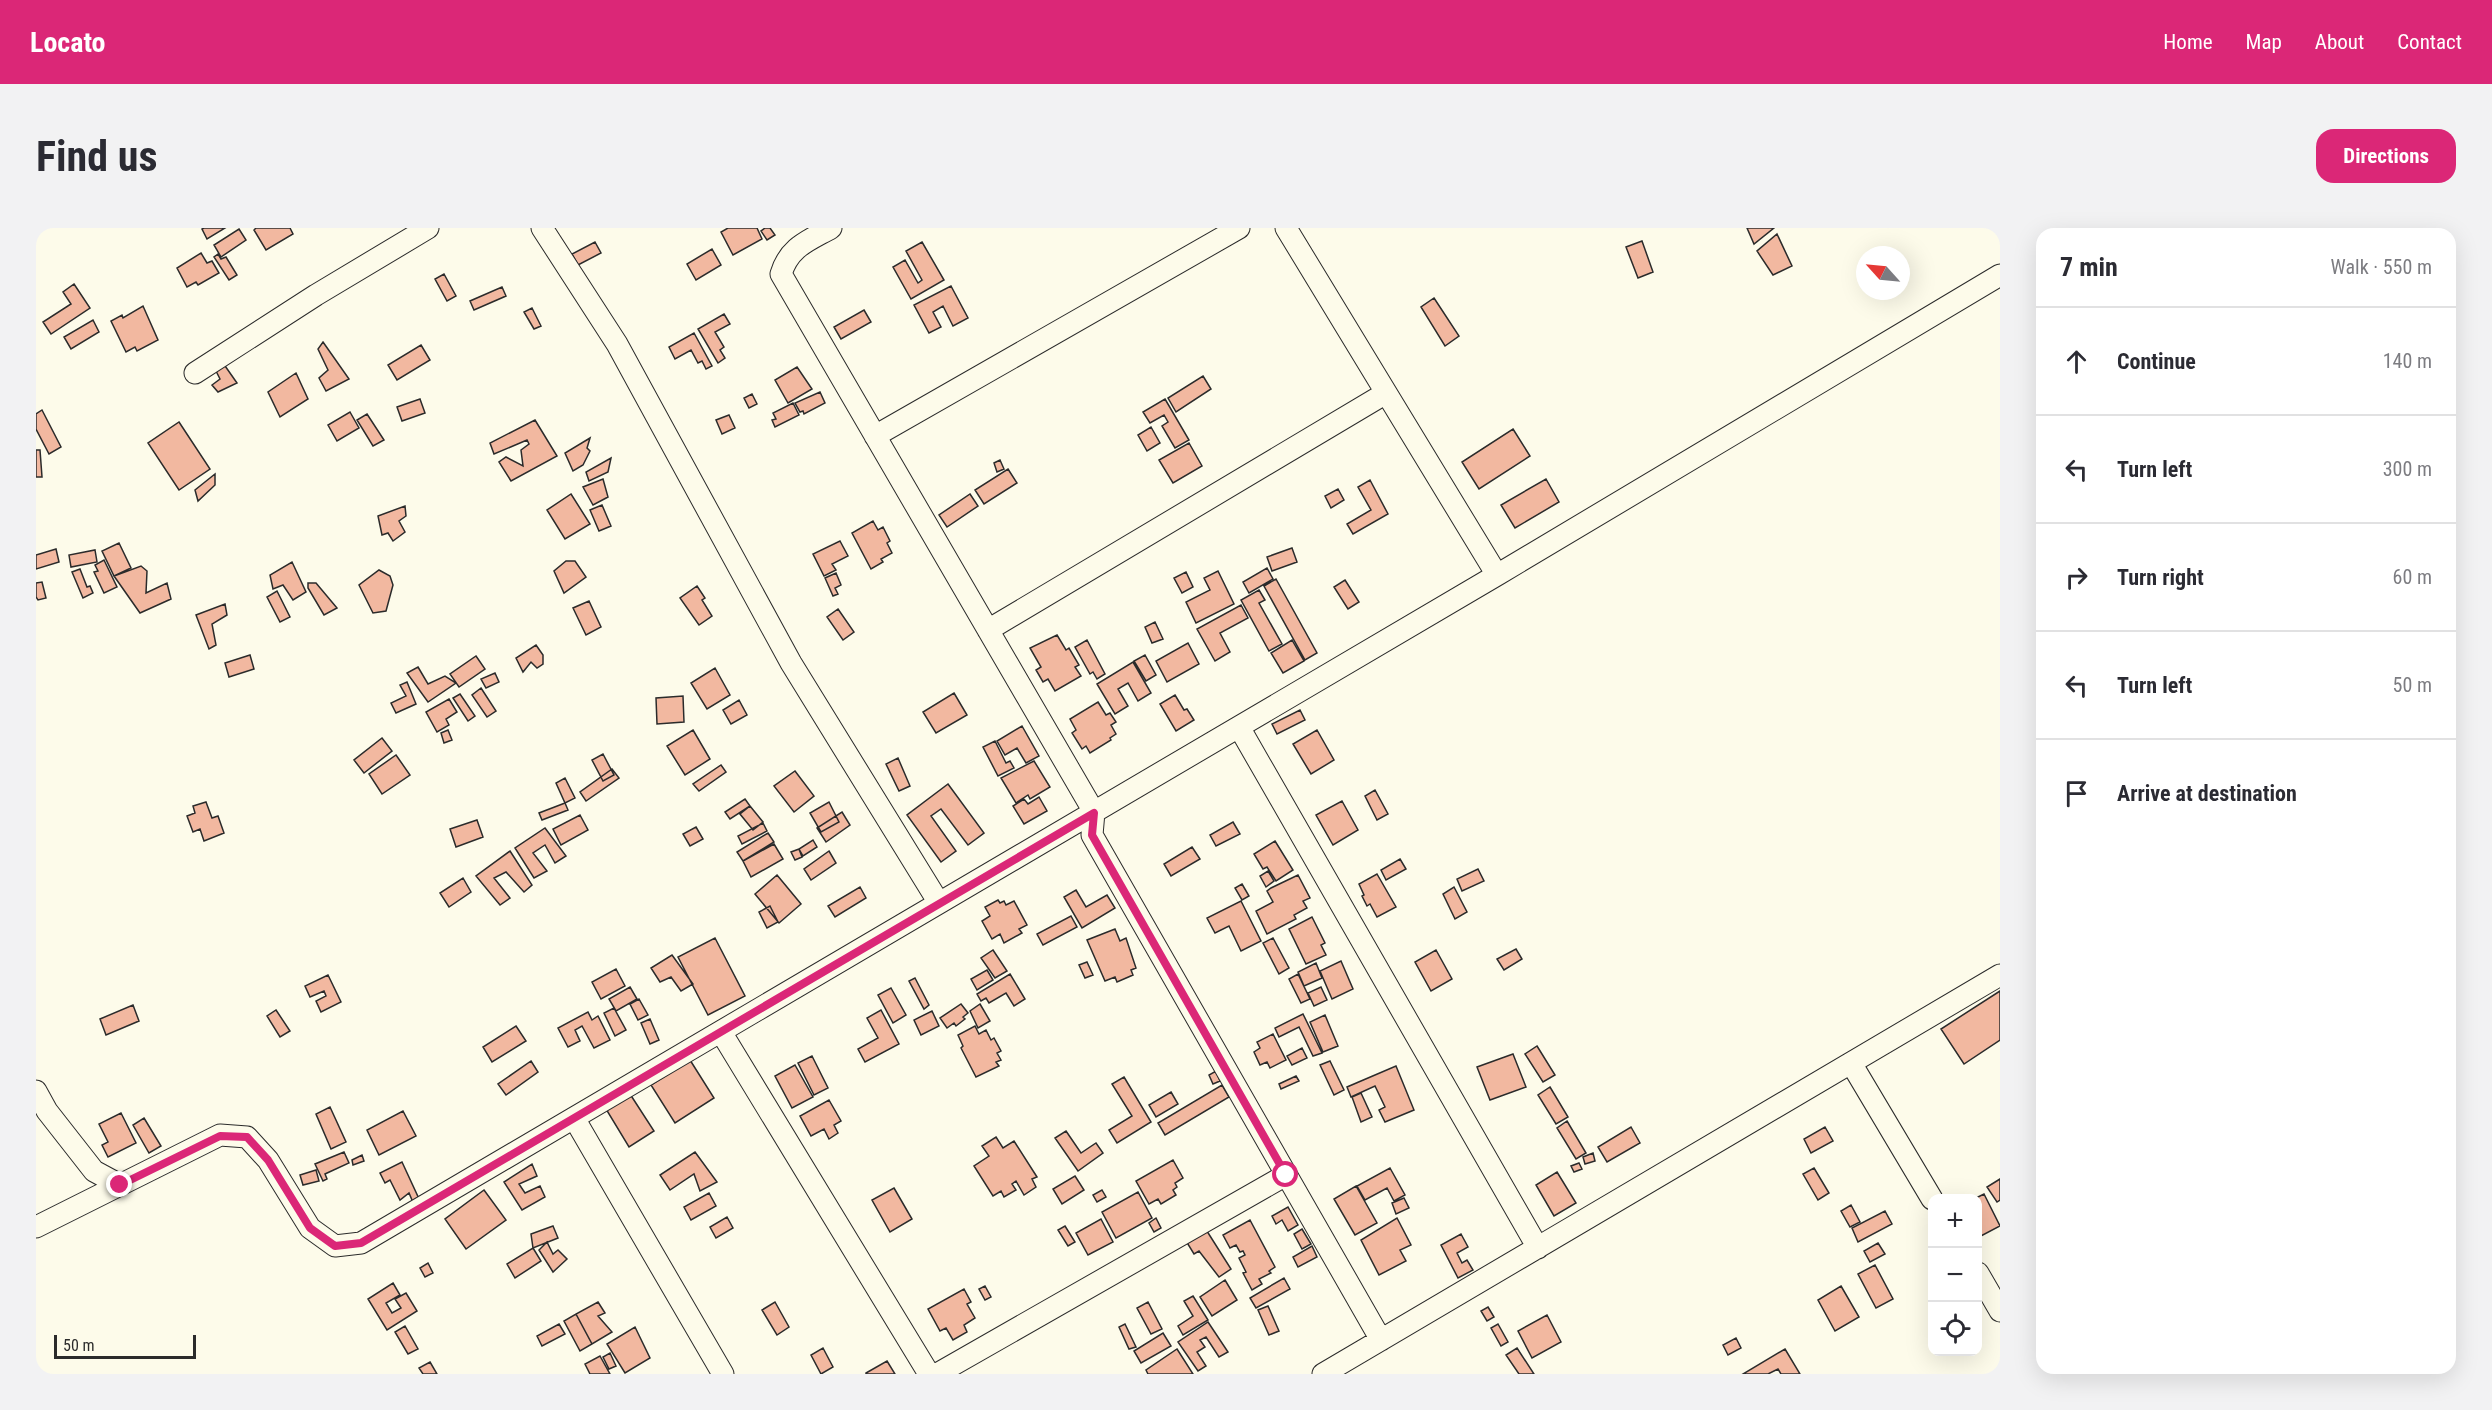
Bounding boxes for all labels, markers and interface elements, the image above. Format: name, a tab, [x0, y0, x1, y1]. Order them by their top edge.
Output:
text: Locato	[30, 26, 106, 59]
text: Home	[2163, 30, 2213, 54]
text: Map	[2246, 30, 2282, 54]
text: About	[2315, 30, 2364, 54]
text: Contact	[2397, 30, 2462, 54]
button: Directions	[2316, 129, 2456, 183]
text: Find us	[36, 132, 157, 181]
north arrow	[1856, 246, 1910, 300]
text: 7 min	[2060, 252, 2118, 282]
text: Walk · 550 m	[2331, 255, 2432, 279]
icon: ahead	[2060, 345, 2093, 378]
text: Continue	[2117, 349, 2196, 374]
text: 140 m	[2383, 349, 2432, 373]
icon: left	[2060, 453, 2093, 486]
text: Turn left	[2117, 457, 2192, 482]
text: 300 m	[2383, 457, 2432, 481]
icon: right	[2060, 561, 2093, 594]
text: Turn right	[2117, 565, 2204, 590]
text: 60 m	[2393, 565, 2432, 589]
icon: left	[2060, 669, 2093, 702]
text: Turn left	[2117, 673, 2192, 698]
text: 50 m	[2393, 673, 2432, 697]
icon: arrive	[2060, 777, 2093, 810]
text: Arrive at destination	[2117, 781, 2297, 806]
route start	[1272, 1161, 1298, 1187]
route end	[106, 1171, 132, 1197]
map controls	[1928, 1194, 1982, 1356]
button: +	[1928, 1194, 1982, 1248]
button: −	[1928, 1248, 1982, 1302]
button: locate	[1928, 1302, 1982, 1356]
scale bar	[54, 1332, 196, 1360]
text: 50 m	[63, 1336, 95, 1355]

